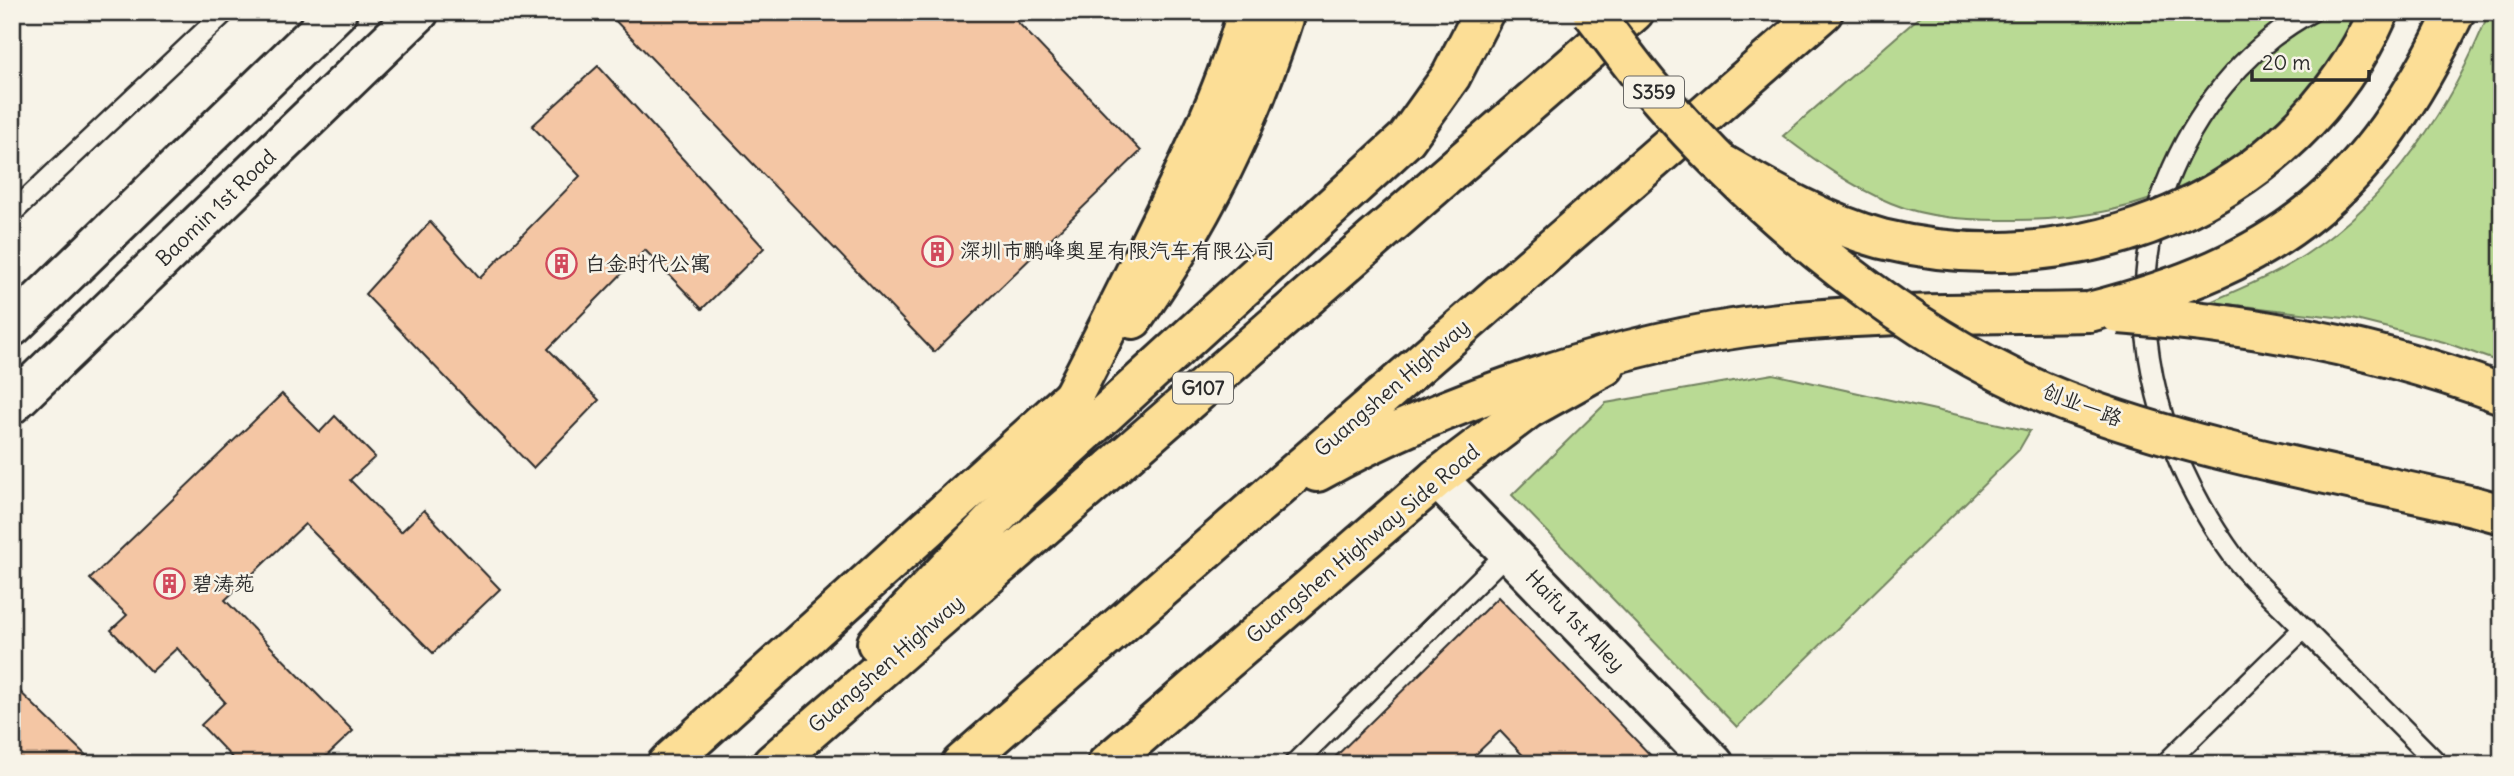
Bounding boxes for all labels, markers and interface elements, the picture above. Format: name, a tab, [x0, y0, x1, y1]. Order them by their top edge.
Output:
scale bar	[2252, 38, 2369, 82]
text: 20 m	[2262, 49, 2311, 76]
road number: S359	[1624, 76, 1684, 108]
street label: Baomin 1st Road	[150, 143, 281, 272]
building icon: 深圳市鹏峰奥星有限汽车有限公司	[920, 234, 954, 268]
place label: 深圳市鹏峰奥星有限汽车有限公司	[960, 237, 1275, 264]
building icon: 白金时代公寓	[545, 247, 579, 281]
place label: 白金时代公寓	[585, 250, 711, 277]
street label: Guangshen Highway	[1308, 313, 1475, 462]
road number: G107	[1173, 372, 1233, 404]
street label: 创业一路	[2038, 377, 2126, 432]
street label: Guangshen Highway Side Road	[1240, 438, 1485, 649]
street label: Haifu 1st Alley	[1520, 564, 1631, 678]
building icon: 碧涛苑	[152, 567, 186, 601]
place label: 碧涛苑	[192, 570, 255, 597]
street label: Guangshen Highway	[802, 589, 969, 738]

